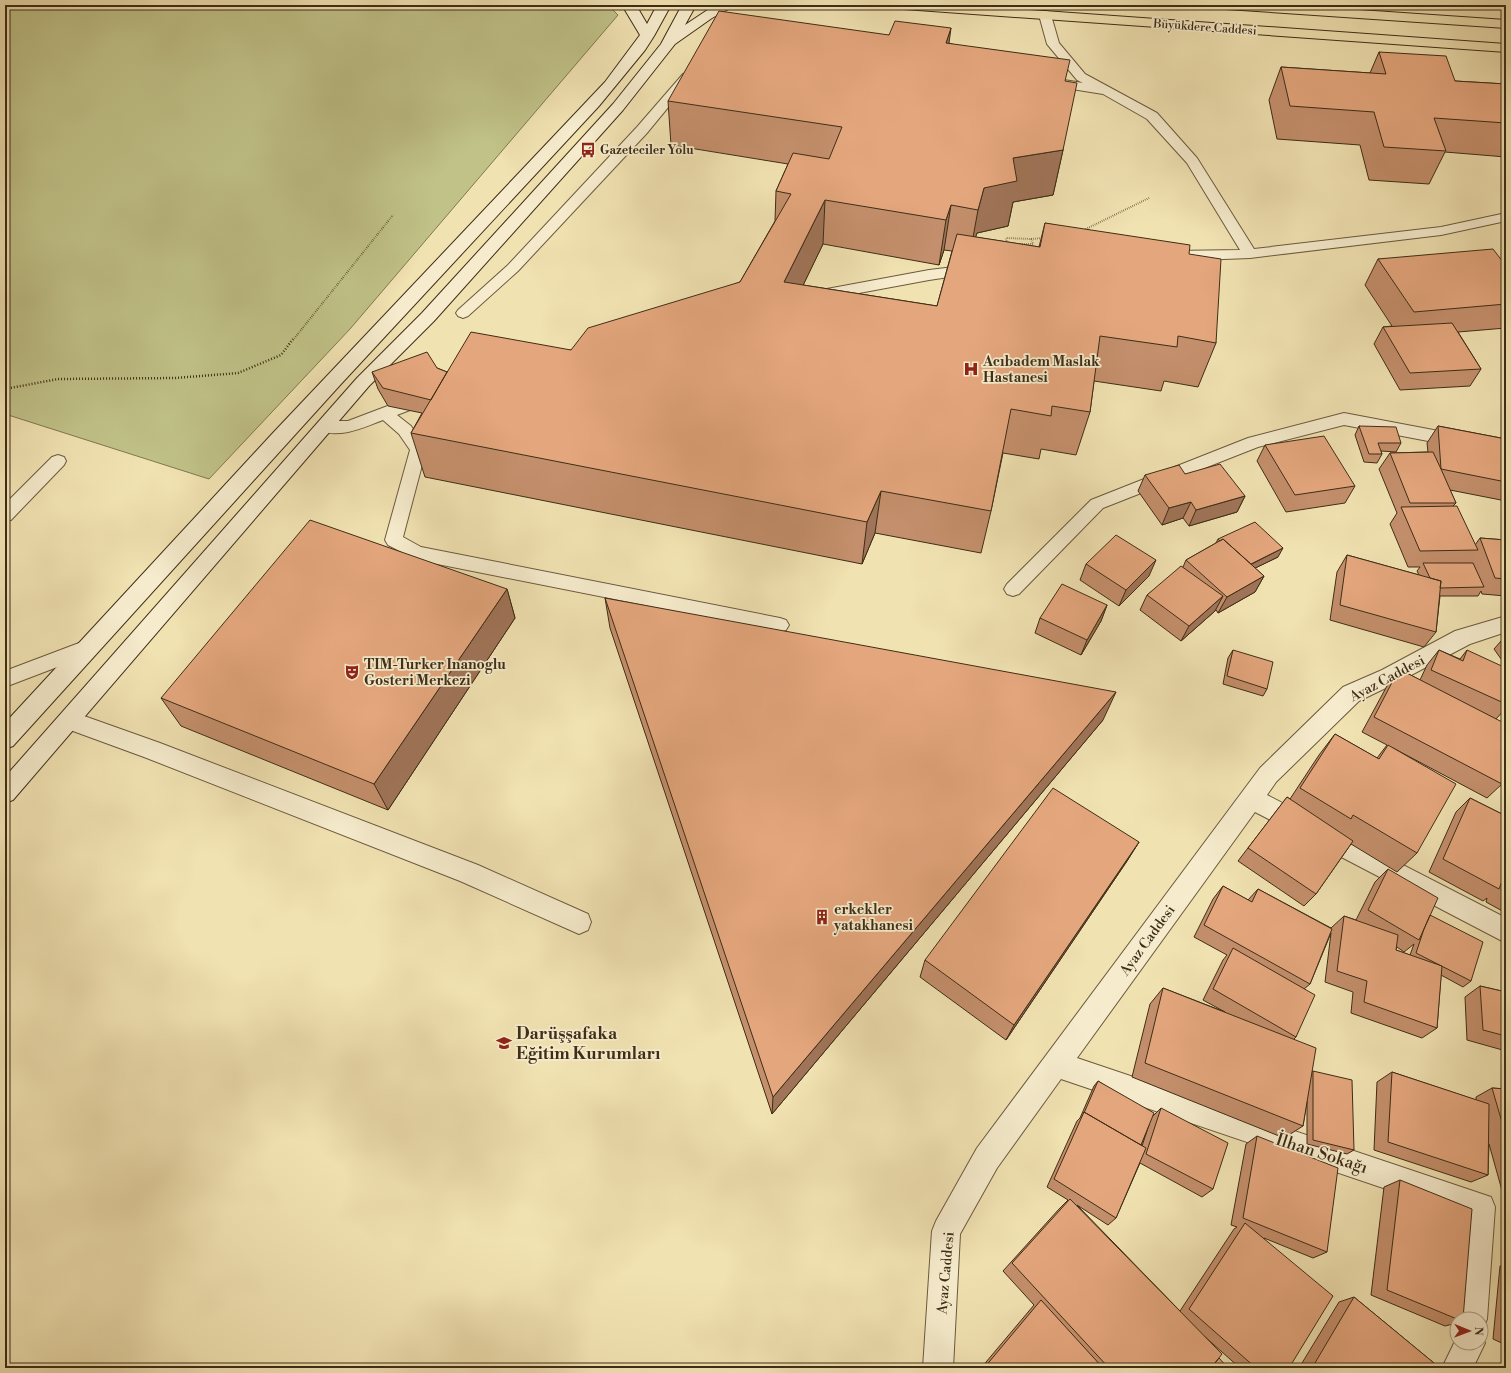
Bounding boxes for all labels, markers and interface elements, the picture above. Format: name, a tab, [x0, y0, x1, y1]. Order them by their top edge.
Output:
street label: Büyükdere Caddesi	[1152, 16, 1257, 39]
bus stop icon: Gazeteciler Yolu	[579, 141, 597, 159]
place label: Gazeteciler Yolu	[600, 143, 694, 158]
place label: Acıbadem Maslak Hastanesi	[982, 353, 1100, 387]
hospital icon: Acıbadem Maslak Hastanesi	[962, 360, 980, 378]
street label: Ayaz Caddesi	[1346, 651, 1429, 707]
place label: TIM-Turker Inanoglu Gosteri Merkezi	[364, 656, 506, 690]
theatre icon: TIM-Turker Inanoglu Gosteri Merkezi	[343, 663, 361, 681]
place label: erkekler yatakhanesi	[833, 901, 913, 935]
street label: Ayaz Caddesi	[1116, 902, 1180, 980]
building icon: erkekler yatakhanesi	[813, 908, 831, 926]
place label: Darüşşafaka Eğitim Kurumları	[516, 1023, 661, 1065]
school or university icon: Darüşşafaka Eğitim Kurumları	[495, 1034, 513, 1052]
street label: İlhan Sokağı	[1273, 1128, 1371, 1179]
street label: Ayaz Caddesi	[933, 1231, 959, 1316]
north arrow	[1449, 1311, 1489, 1351]
text: N	[1471, 1327, 1485, 1336]

